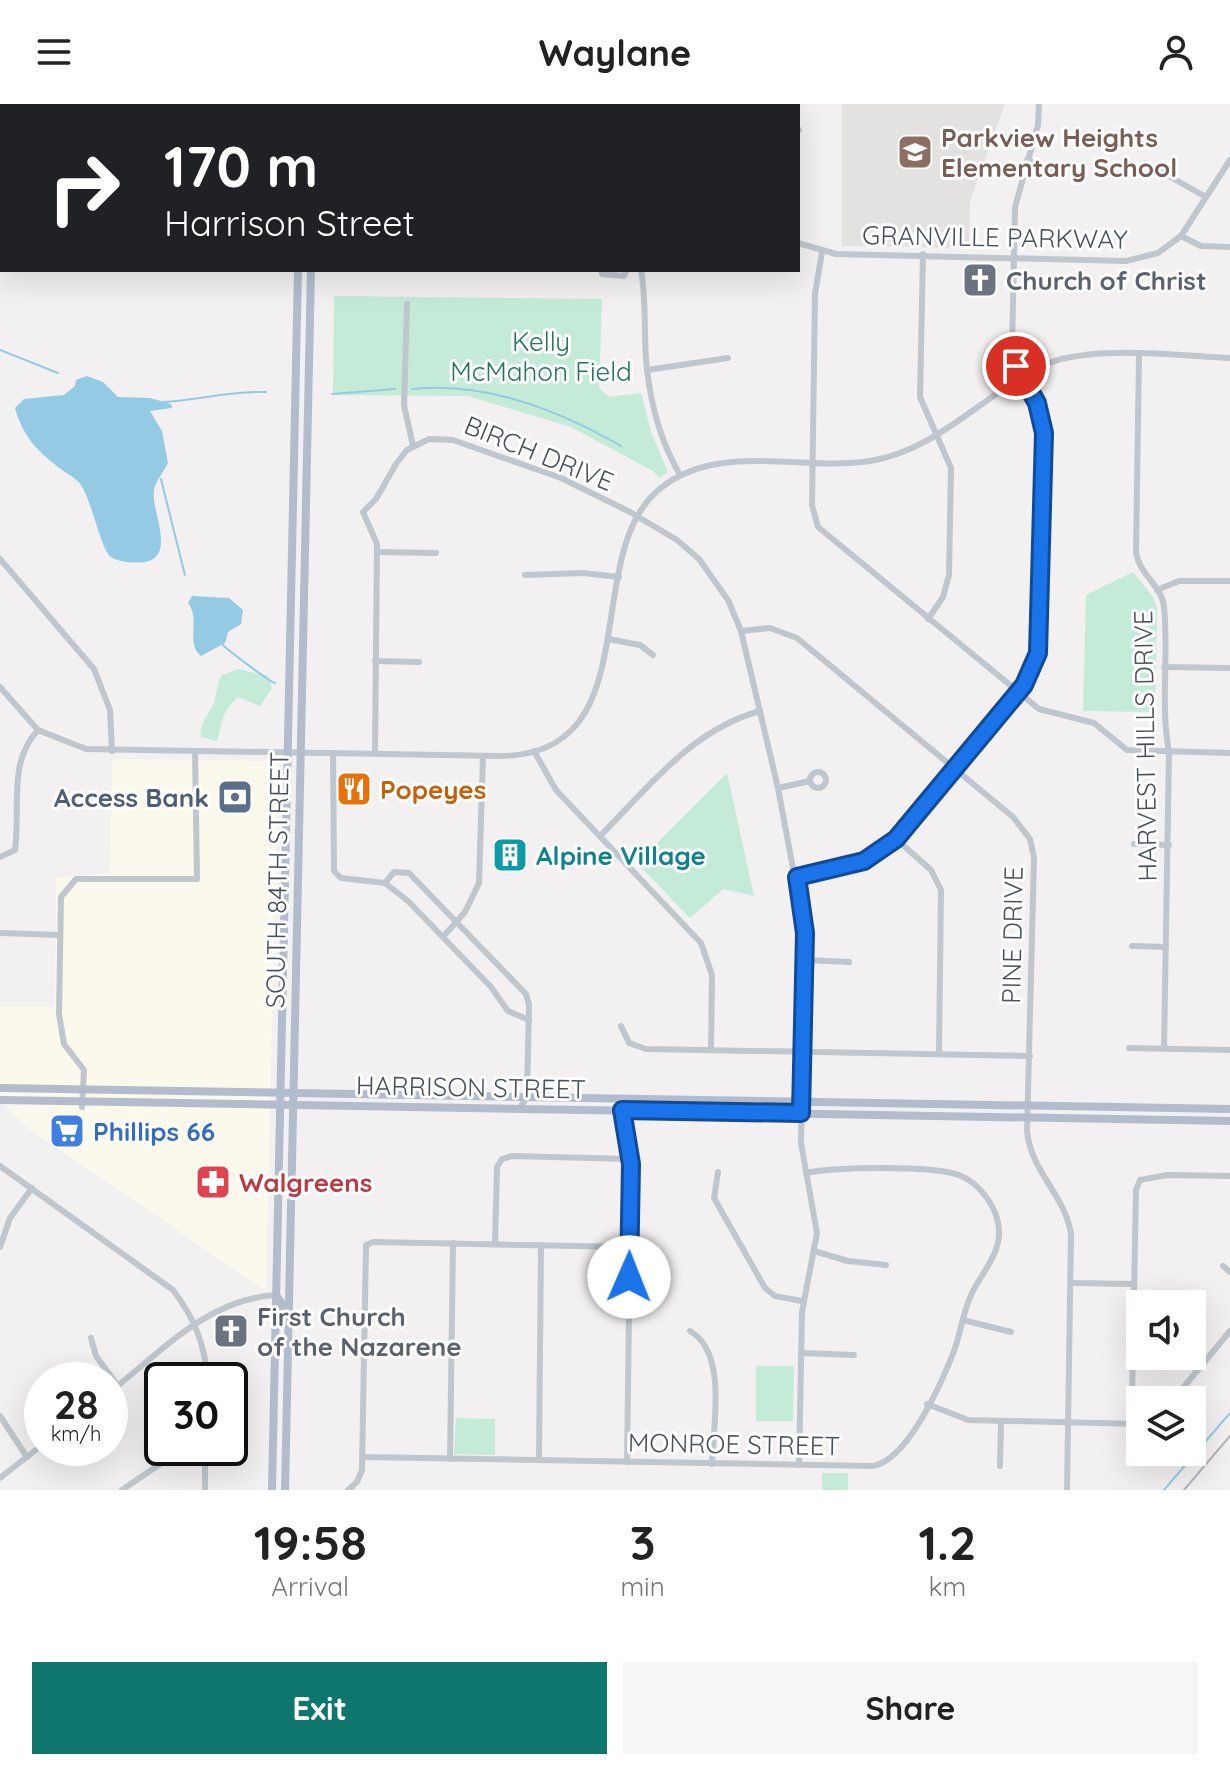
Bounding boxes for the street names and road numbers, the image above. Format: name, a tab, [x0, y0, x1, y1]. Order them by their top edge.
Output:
street label: GRANVILLE PARKWAY	[862, 218, 1128, 256]
street label: BIRCH DRIVE	[460, 408, 618, 498]
street label: HARVEST HILLS DRIVE	[1126, 610, 1164, 882]
street label: SOUTH 84TH STREET	[258, 751, 296, 1009]
street label: PINE DRIVE	[994, 866, 1030, 1004]
street label: HARRISON STREET	[356, 1068, 586, 1106]
street label: MONROE STREET	[628, 1426, 840, 1462]

